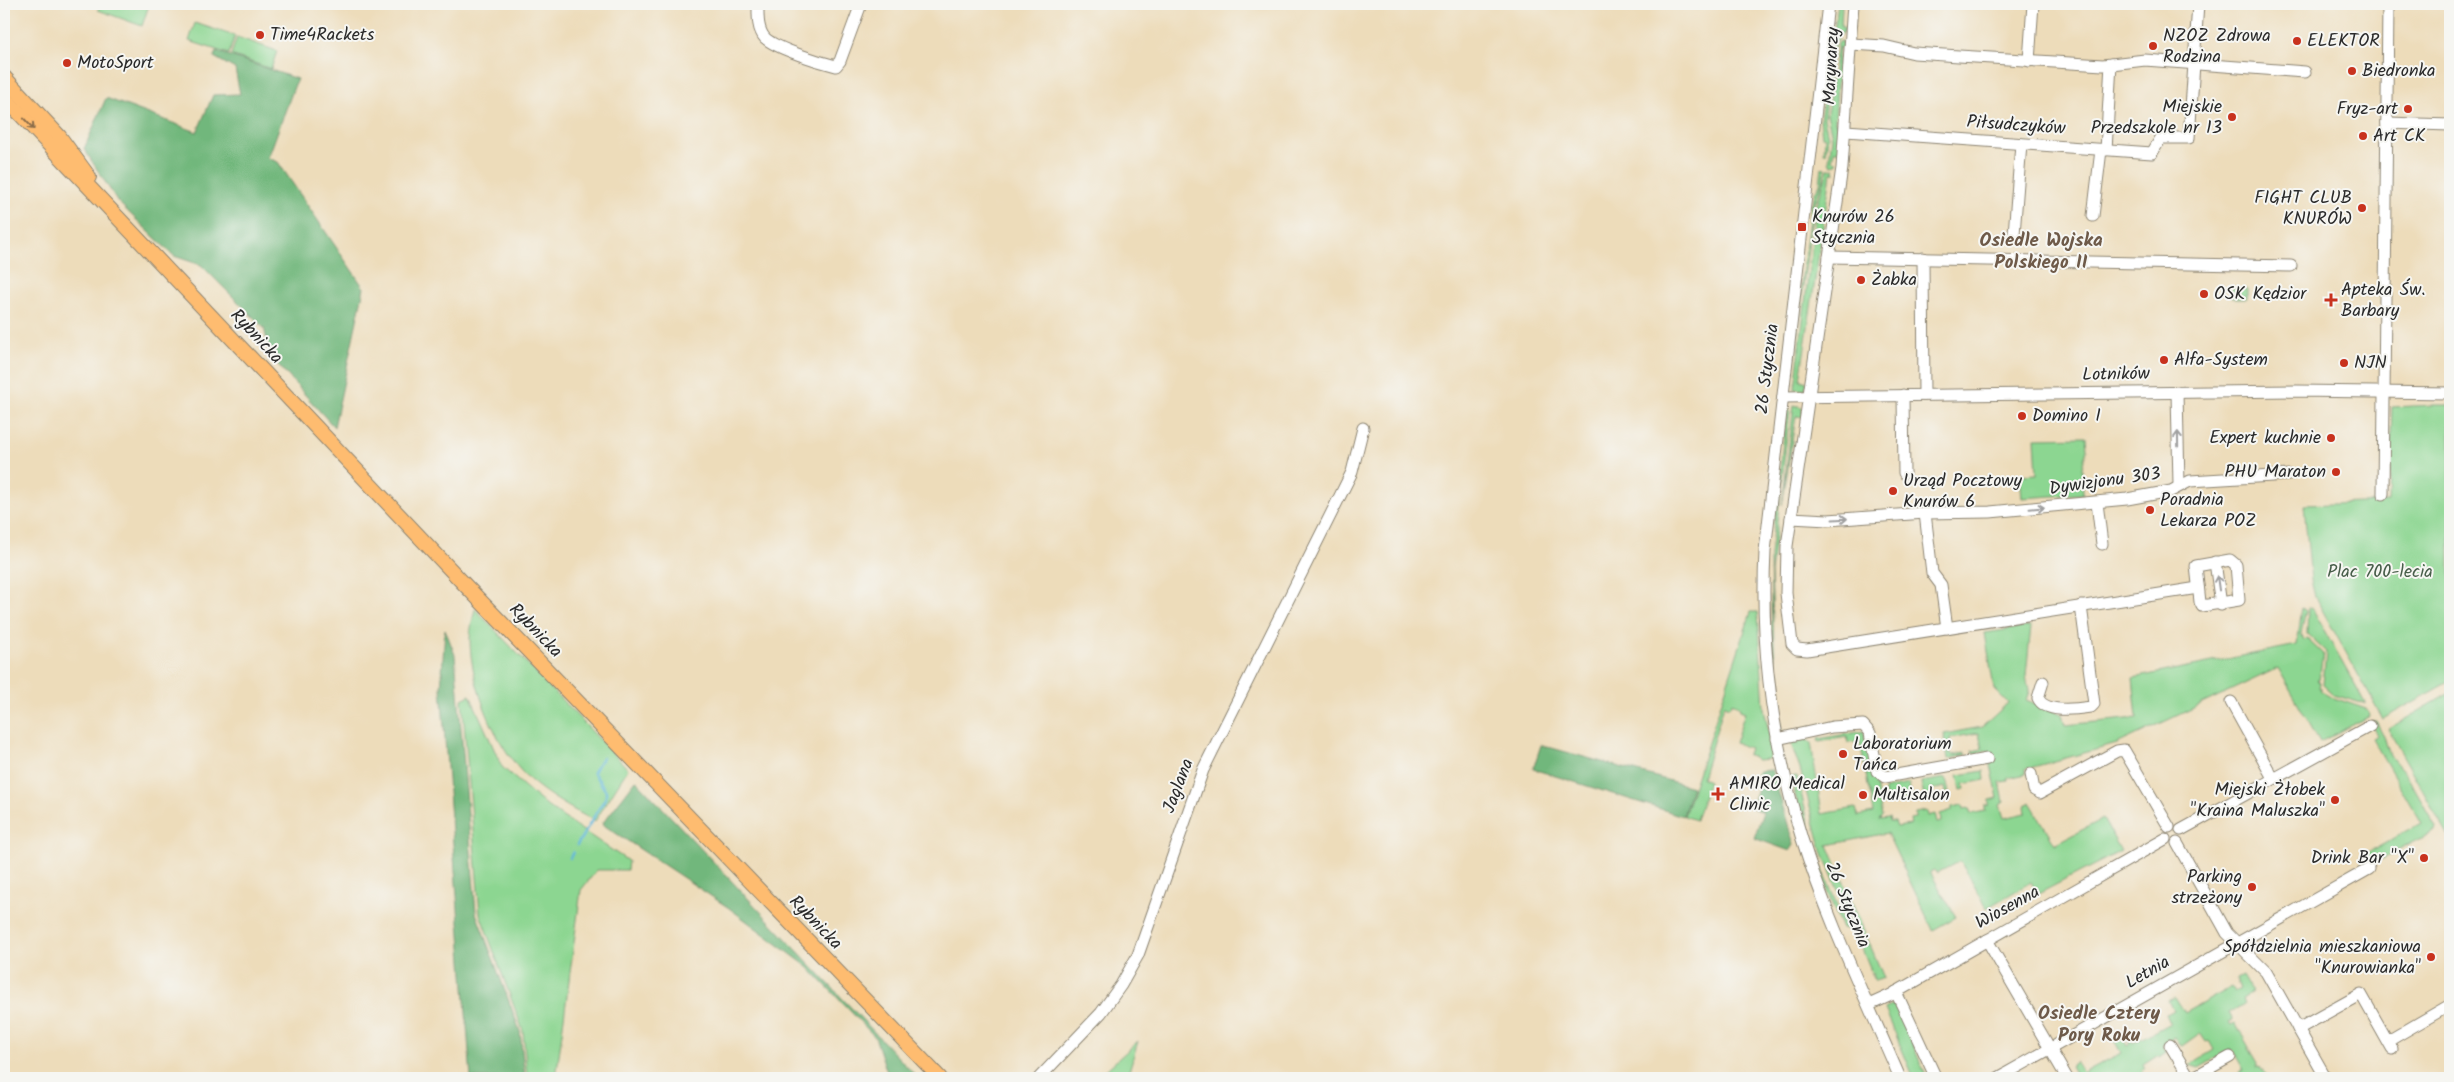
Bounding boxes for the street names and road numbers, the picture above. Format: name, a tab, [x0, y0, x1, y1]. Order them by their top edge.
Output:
street label: Marynarzy	[1815, 26, 1849, 105]
street label: Piłsudczyków	[1966, 108, 2067, 144]
street label: Rybnicka	[222, 303, 290, 371]
street label: 26 Stycznia	[1748, 322, 1788, 416]
street label: Lotników	[2082, 360, 2151, 390]
street label: Dywizjonu 303	[2047, 460, 2163, 504]
street label: Rybnicka	[501, 597, 569, 665]
street label: Jaglana	[1155, 755, 1203, 817]
street label: 26 Stycznia	[1817, 857, 1877, 953]
street label: Wiosenna	[1970, 878, 2046, 938]
street label: Rybnicka	[781, 889, 849, 957]
street label: Letnia	[2120, 949, 2176, 997]

